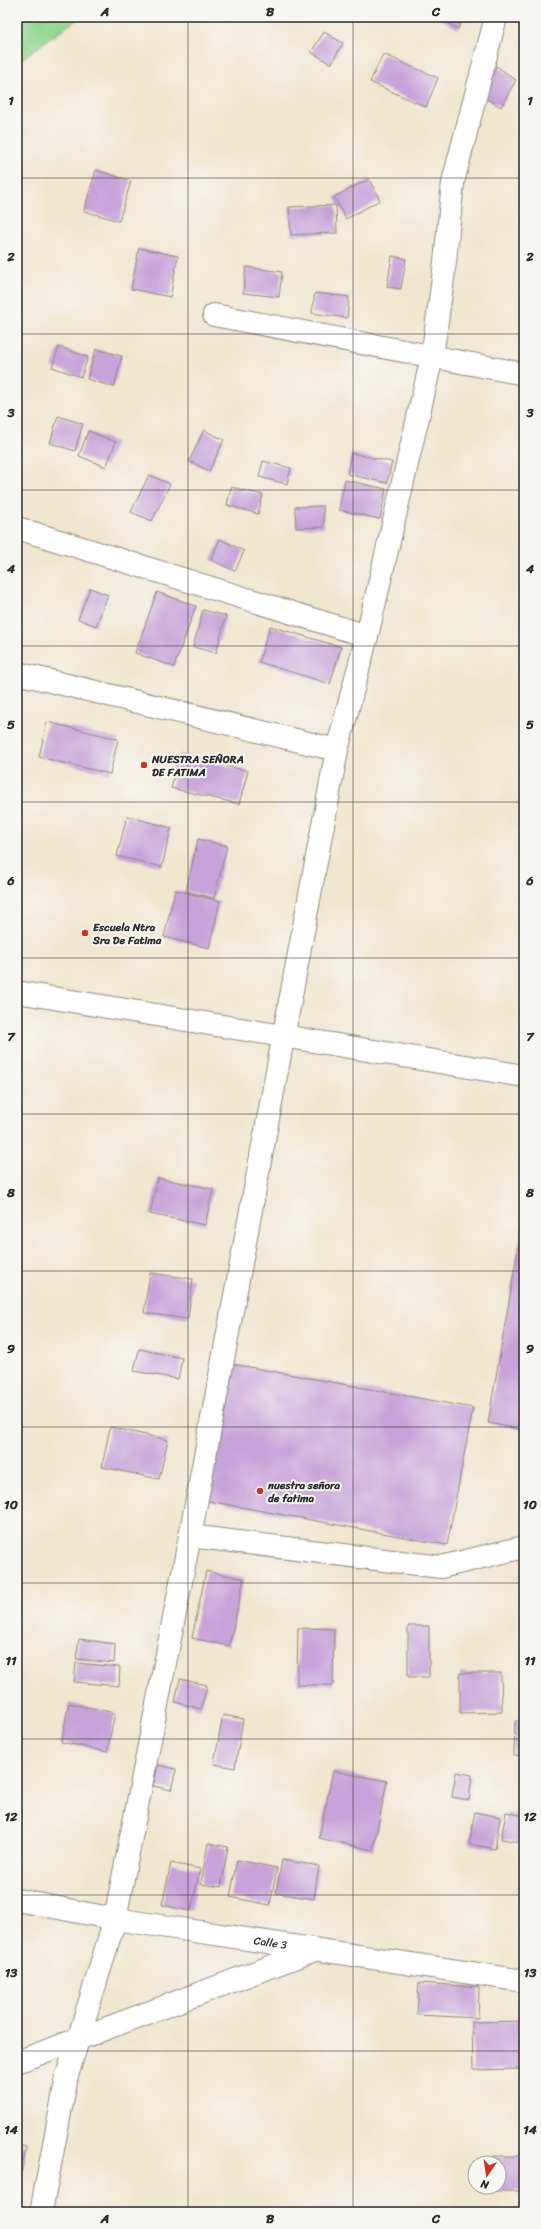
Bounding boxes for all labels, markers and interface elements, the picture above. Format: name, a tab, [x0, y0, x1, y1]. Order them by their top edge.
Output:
text: A	[100, 0, 109, 23]
text: B	[266, 0, 275, 23]
text: C	[431, 0, 441, 23]
text: 1	[8, 89, 14, 112]
text: 1	[527, 89, 533, 112]
text: 2	[6, 245, 15, 268]
text: 2	[525, 245, 534, 268]
text: 3	[6, 401, 15, 424]
text: 3	[525, 401, 534, 424]
text: 4	[6, 557, 16, 580]
text: 4	[525, 557, 535, 580]
text: 5	[7, 713, 15, 736]
text: 5	[526, 713, 534, 736]
place label: NUESTRA SEÑORA DE FATIMA	[151, 750, 244, 782]
marker: NUESTRA SEÑORA DE FATIMA	[139, 760, 149, 770]
text: 6	[6, 869, 15, 892]
text: 6	[525, 869, 534, 892]
place label: Escuela Ntra Sra De Fatima	[92, 918, 162, 950]
marker: Escuela Ntra Sra De Fatima	[80, 928, 90, 938]
text: 7	[7, 1025, 16, 1048]
text: 7	[526, 1025, 535, 1048]
text: 8	[6, 1181, 15, 1204]
text: 8	[525, 1181, 534, 1204]
text: 9	[7, 1337, 15, 1360]
text: 9	[526, 1337, 534, 1360]
place label: nuestra señora de fatima	[267, 1476, 341, 1508]
marker: nuestra señora de fatima	[255, 1486, 265, 1496]
text: 10	[4, 1493, 18, 1516]
text: 10	[523, 1493, 537, 1516]
text: 11	[5, 1649, 17, 1672]
text: 11	[524, 1649, 536, 1672]
text: 12	[4, 1805, 18, 1828]
text: 12	[523, 1805, 537, 1828]
street label: Calle 3	[252, 1931, 288, 1955]
text: 13	[5, 1961, 18, 1984]
text: 13	[524, 1961, 537, 1984]
text: 14	[4, 2118, 19, 2141]
text: 14	[523, 2118, 538, 2141]
north arrow	[467, 2155, 507, 2195]
text: N	[479, 2174, 492, 2195]
text: A	[100, 2207, 109, 2229]
text: B	[266, 2207, 275, 2229]
text: C	[431, 2207, 441, 2229]

